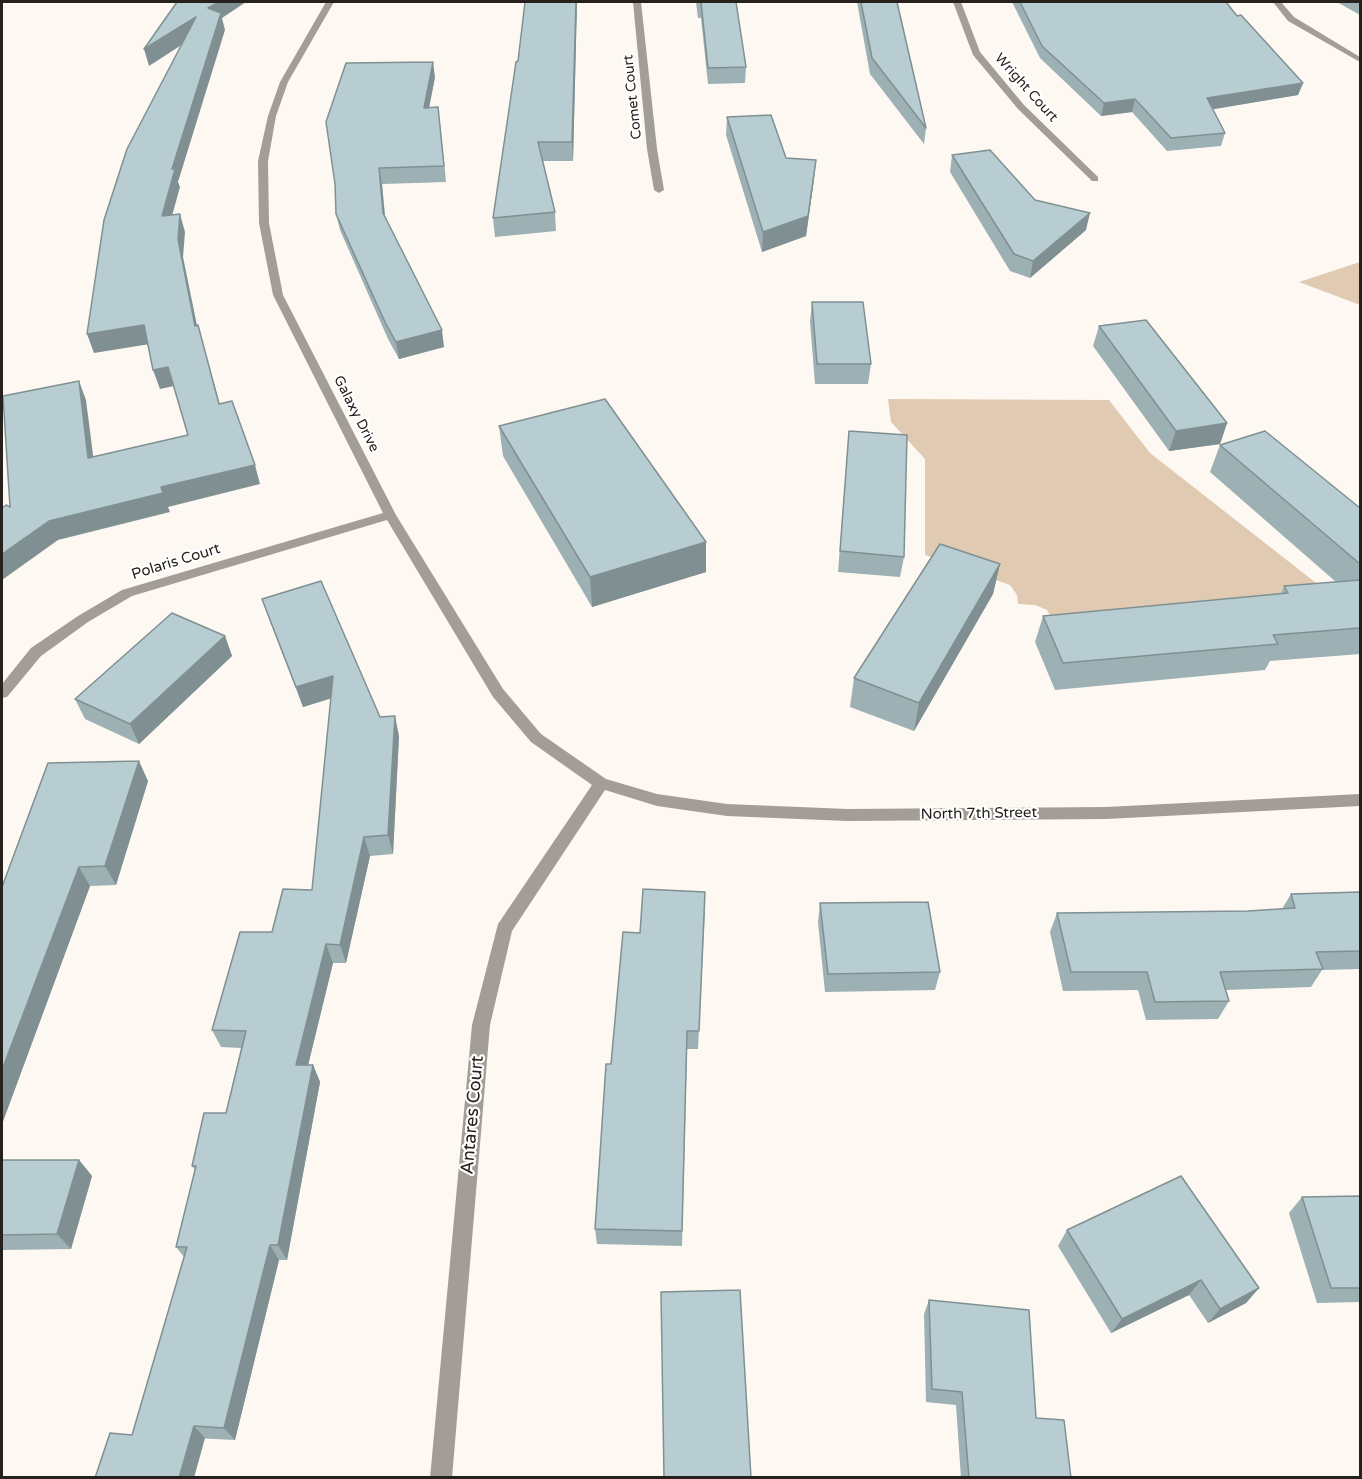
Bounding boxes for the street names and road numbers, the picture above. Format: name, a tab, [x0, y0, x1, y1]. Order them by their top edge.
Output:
street label: Wright Court	[991, 50, 1061, 126]
street label: Comet Court	[620, 54, 646, 140]
street label: Galaxy Drive	[330, 373, 382, 455]
street label: Polaris Court	[130, 540, 222, 584]
street label: North 7th Street	[921, 804, 1037, 824]
street label: Antares Court	[457, 1055, 489, 1175]

